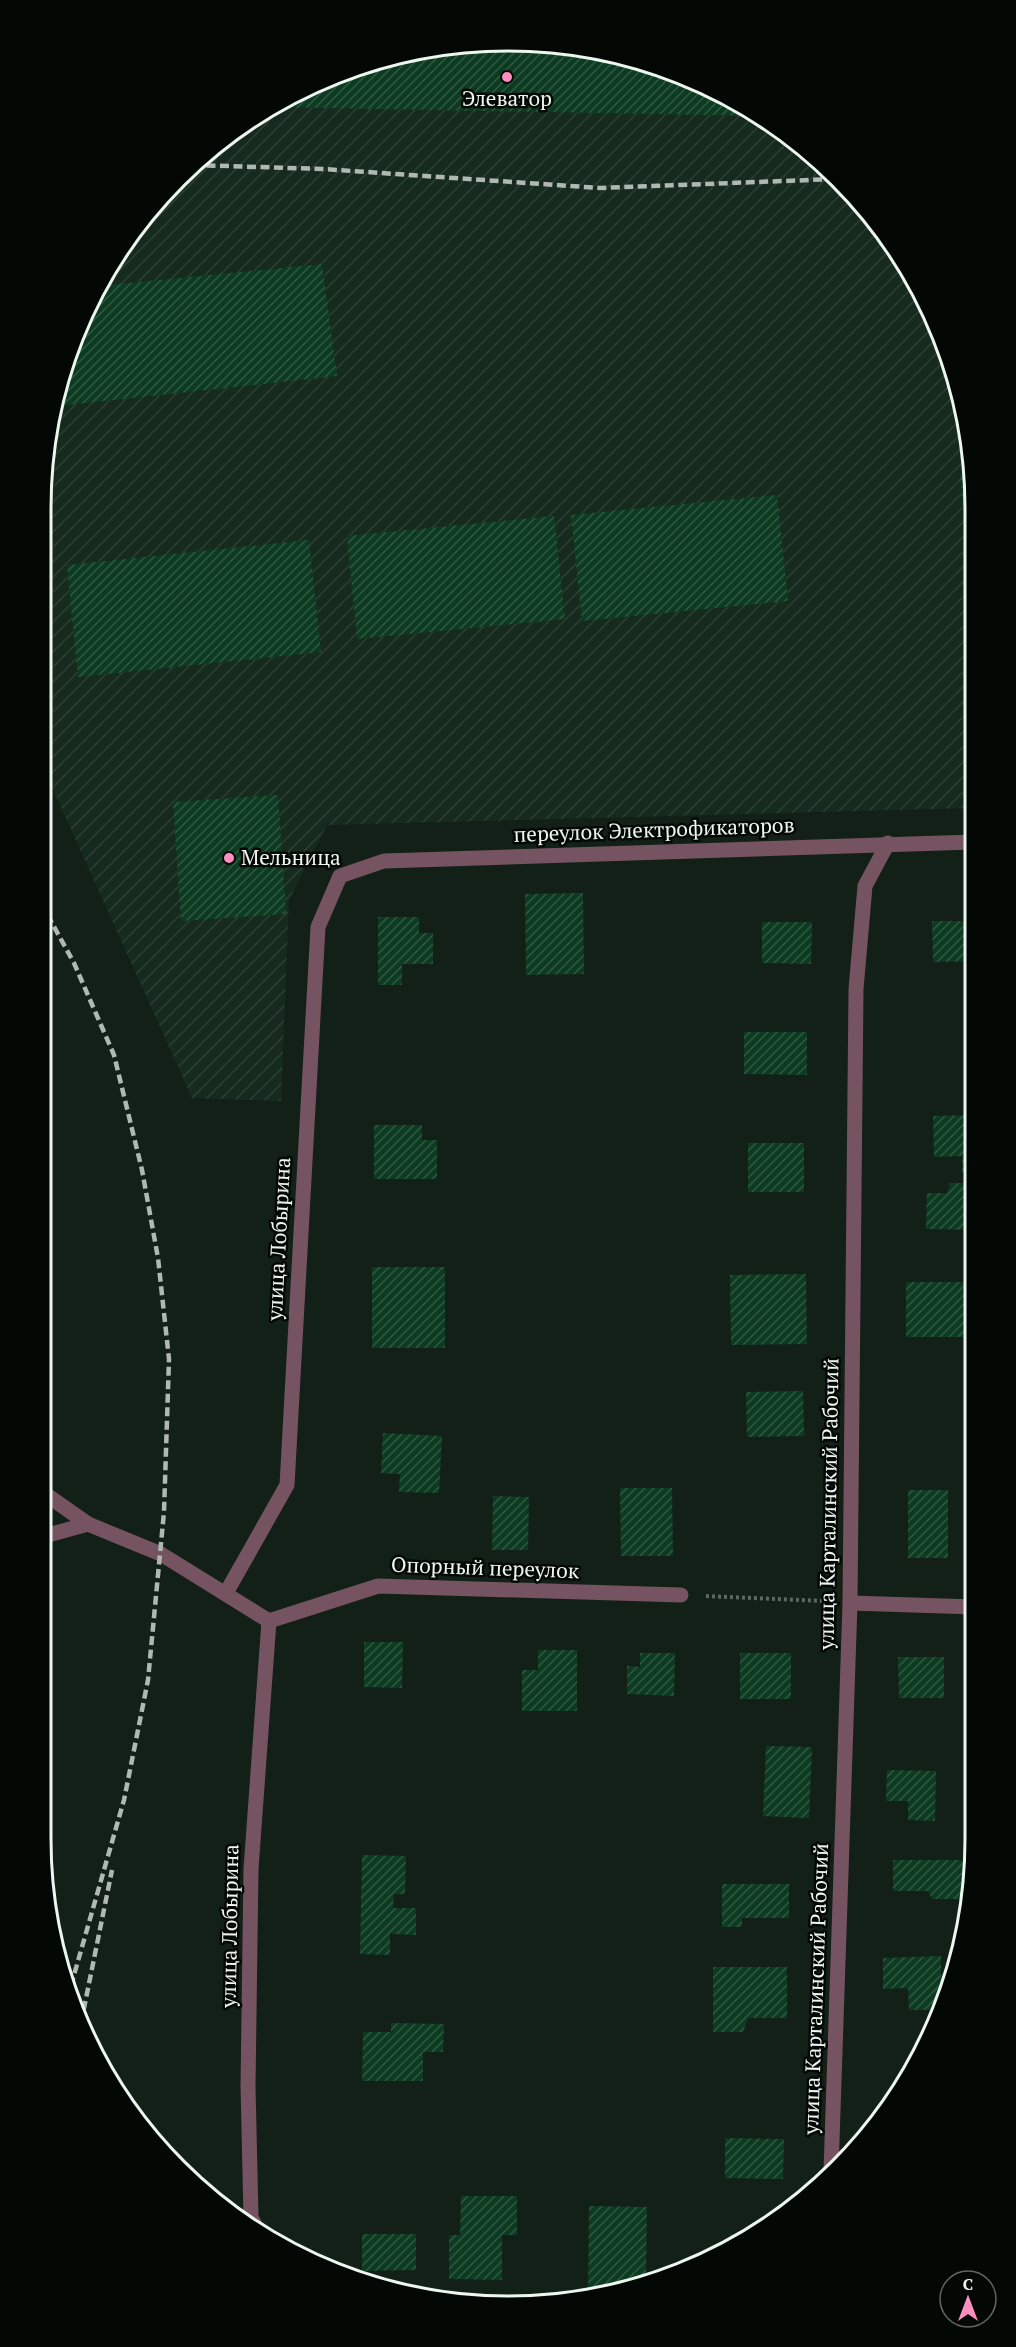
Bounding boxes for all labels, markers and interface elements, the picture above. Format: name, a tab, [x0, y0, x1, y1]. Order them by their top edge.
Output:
marker: Элеватор	[500, 70, 514, 84]
place label: Элеватор	[462, 84, 552, 112]
street label: переулок Электрофикаторов	[513, 810, 795, 848]
place label: Мельница	[241, 843, 341, 871]
marker: Мельница	[222, 851, 236, 865]
street label: улица Лобырина	[260, 1156, 296, 1322]
street label: улица Карталинский Рабочий	[811, 1358, 845, 1651]
street label: Опорный переулок	[390, 1550, 580, 1584]
street label: улица Карталинский Рабочий	[796, 1842, 834, 2136]
street label: улица Лобырина	[214, 1844, 244, 2009]
north arrow	[938, 2269, 998, 2329]
text: С	[963, 2273, 973, 2295]

